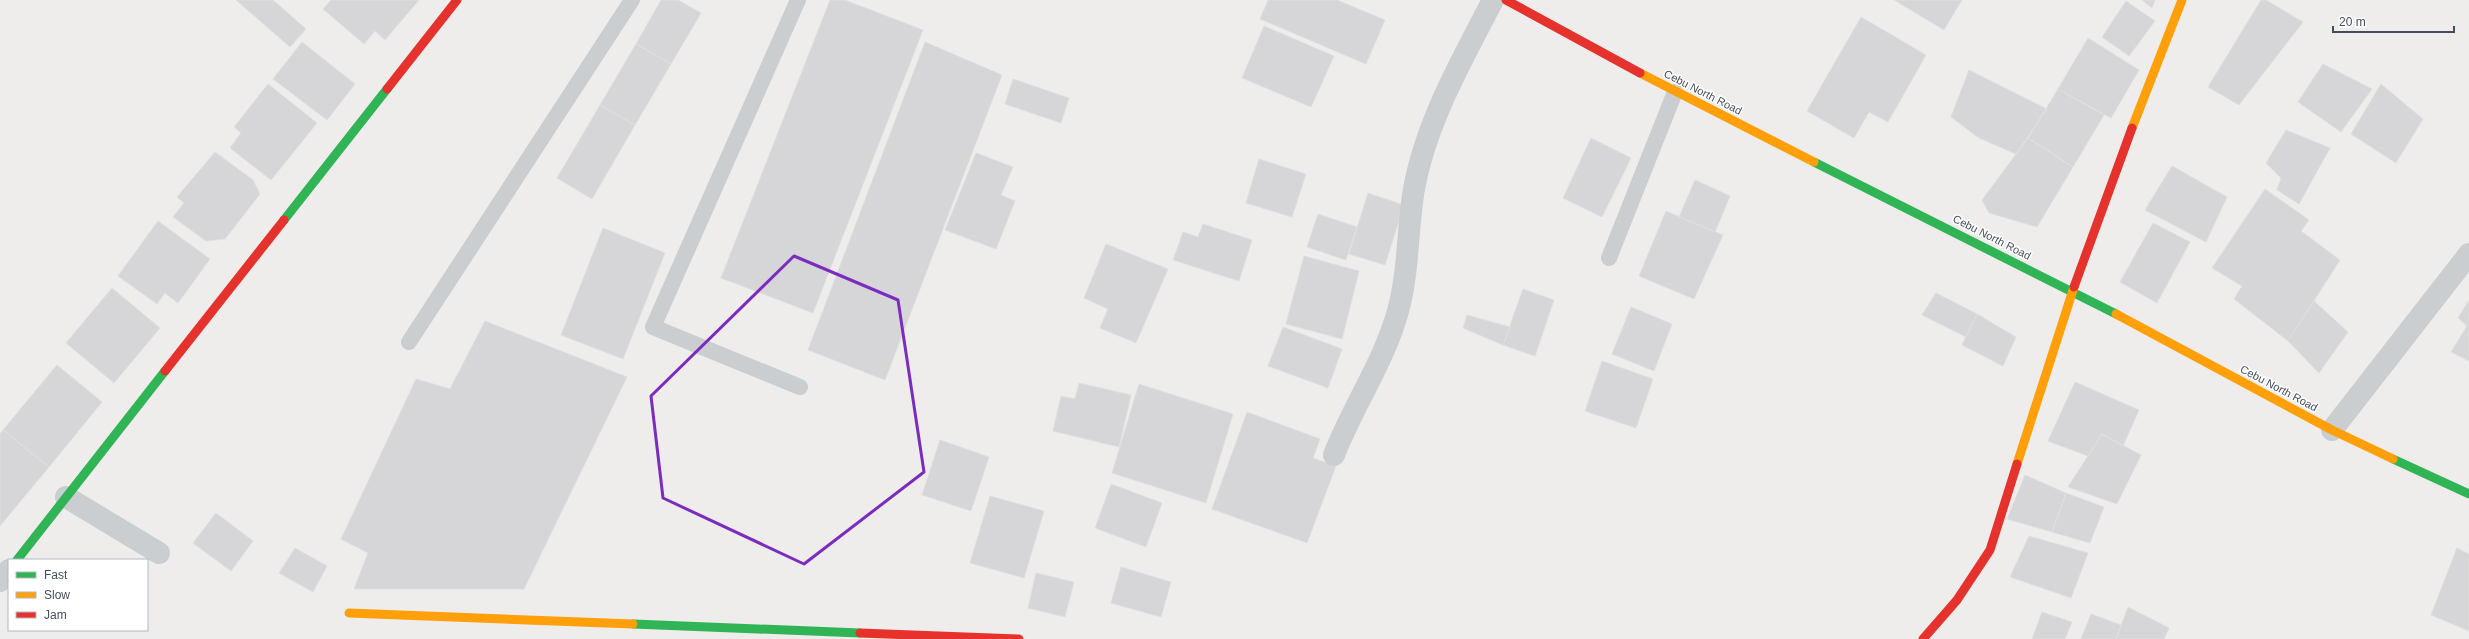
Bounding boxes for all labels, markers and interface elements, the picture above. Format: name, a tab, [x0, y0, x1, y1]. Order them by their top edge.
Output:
scale bar	[2333, 8, 2454, 34]
text: 20 m	[2339, 15, 2366, 29]
street label: Cebu North Road	[1662, 67, 1744, 117]
street label: Cebu North Road	[1951, 212, 2033, 262]
street label: Cebu North Road	[2238, 363, 2320, 413]
legend	[8, 559, 148, 631]
text: Fast	[44, 568, 68, 582]
text: Slow	[44, 588, 70, 602]
text: Jam	[44, 608, 67, 622]

